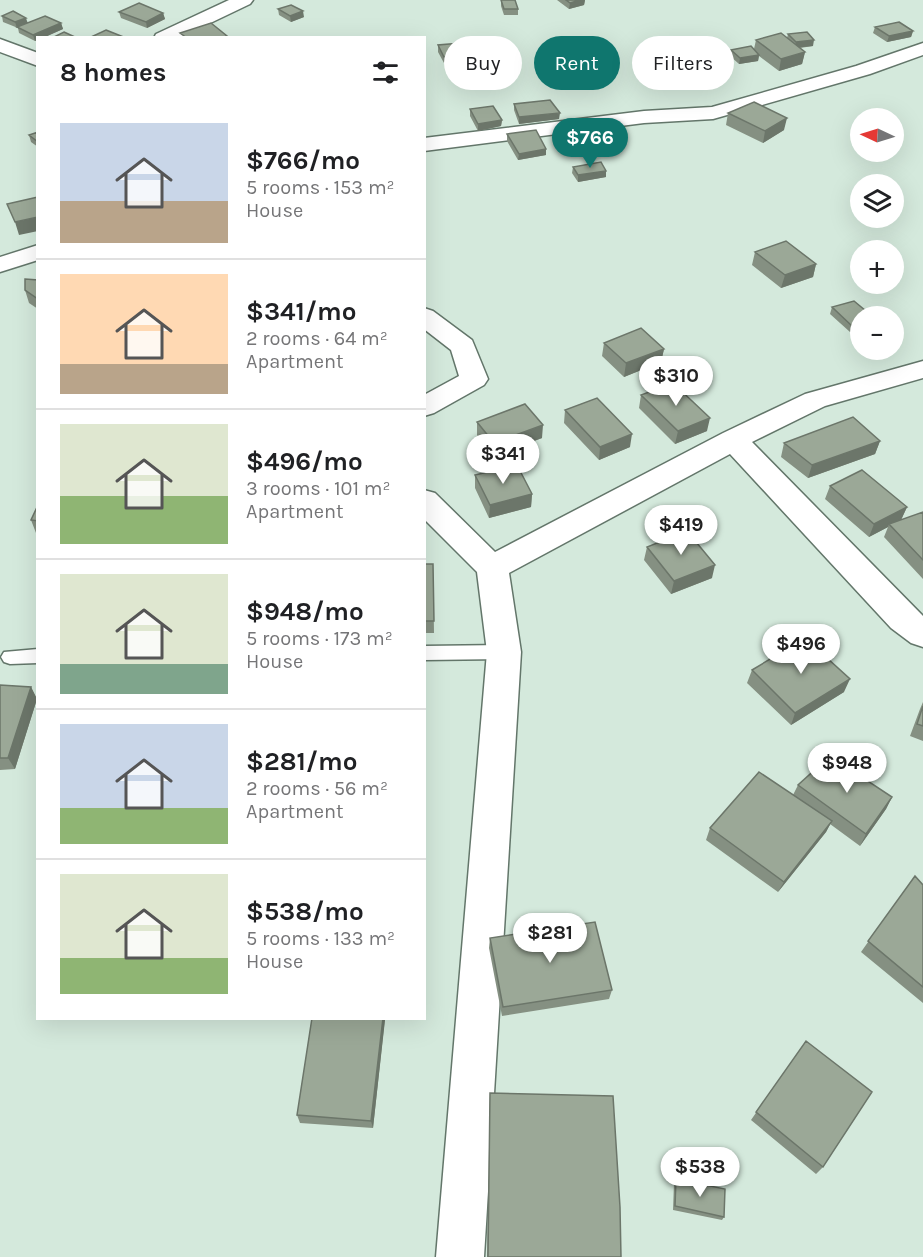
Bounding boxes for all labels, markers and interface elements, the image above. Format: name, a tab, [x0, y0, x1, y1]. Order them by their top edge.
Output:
chip: Buy	[444, 36, 522, 90]
chip: Rent	[534, 36, 620, 90]
chip: Filters	[632, 36, 734, 90]
icon: filters	[369, 56, 402, 89]
text: 8 homes	[60, 57, 166, 88]
north arrow	[850, 108, 904, 162]
map controls	[850, 108, 904, 360]
pin: $766	[554, 118, 626, 169]
text: $766	[566, 126, 614, 149]
text: $766/mo	[246, 145, 360, 176]
icon: home	[108, 147, 180, 219]
button: layers	[850, 174, 904, 228]
text: 5 rooms · 153 m²	[246, 176, 395, 199]
text: House	[246, 199, 303, 222]
button: +	[850, 240, 904, 294]
text: $341/mo	[246, 296, 356, 327]
icon: home	[108, 298, 180, 370]
button: −	[850, 306, 904, 360]
text: 2 rooms · 64 m²	[246, 327, 388, 350]
text: Apartment	[246, 350, 344, 373]
pin: $310	[640, 356, 712, 407]
text: $310	[653, 364, 699, 387]
pin: $341	[467, 434, 539, 485]
text: $341	[480, 442, 526, 465]
text: $496/mo	[246, 446, 363, 477]
icon: home	[108, 448, 180, 520]
text: 3 rooms · 101 m²	[246, 477, 391, 500]
text: Apartment	[246, 500, 344, 523]
pin: $419	[645, 505, 717, 556]
text: $419	[658, 513, 704, 536]
text: $948/mo	[246, 596, 364, 627]
icon: home	[108, 598, 180, 670]
pin: $496	[765, 624, 837, 675]
text: 5 rooms · 173 m²	[246, 627, 393, 650]
text: $496	[776, 632, 826, 655]
text: House	[246, 650, 303, 673]
pin: $948	[811, 743, 883, 794]
text: $281/mo	[246, 746, 357, 777]
icon: home	[108, 748, 180, 820]
text: $948	[822, 751, 872, 774]
text: 2 rooms · 56 m²	[246, 777, 388, 800]
text: Apartment	[246, 800, 344, 823]
text: $538/mo	[246, 896, 364, 927]
icon: home	[108, 898, 180, 970]
pin: $281	[514, 913, 586, 964]
text: $281	[527, 921, 573, 944]
text: 5 rooms · 133 m²	[246, 927, 395, 950]
text: House	[246, 950, 303, 973]
pin: $538	[664, 1147, 736, 1198]
text: $538	[675, 1155, 725, 1178]

